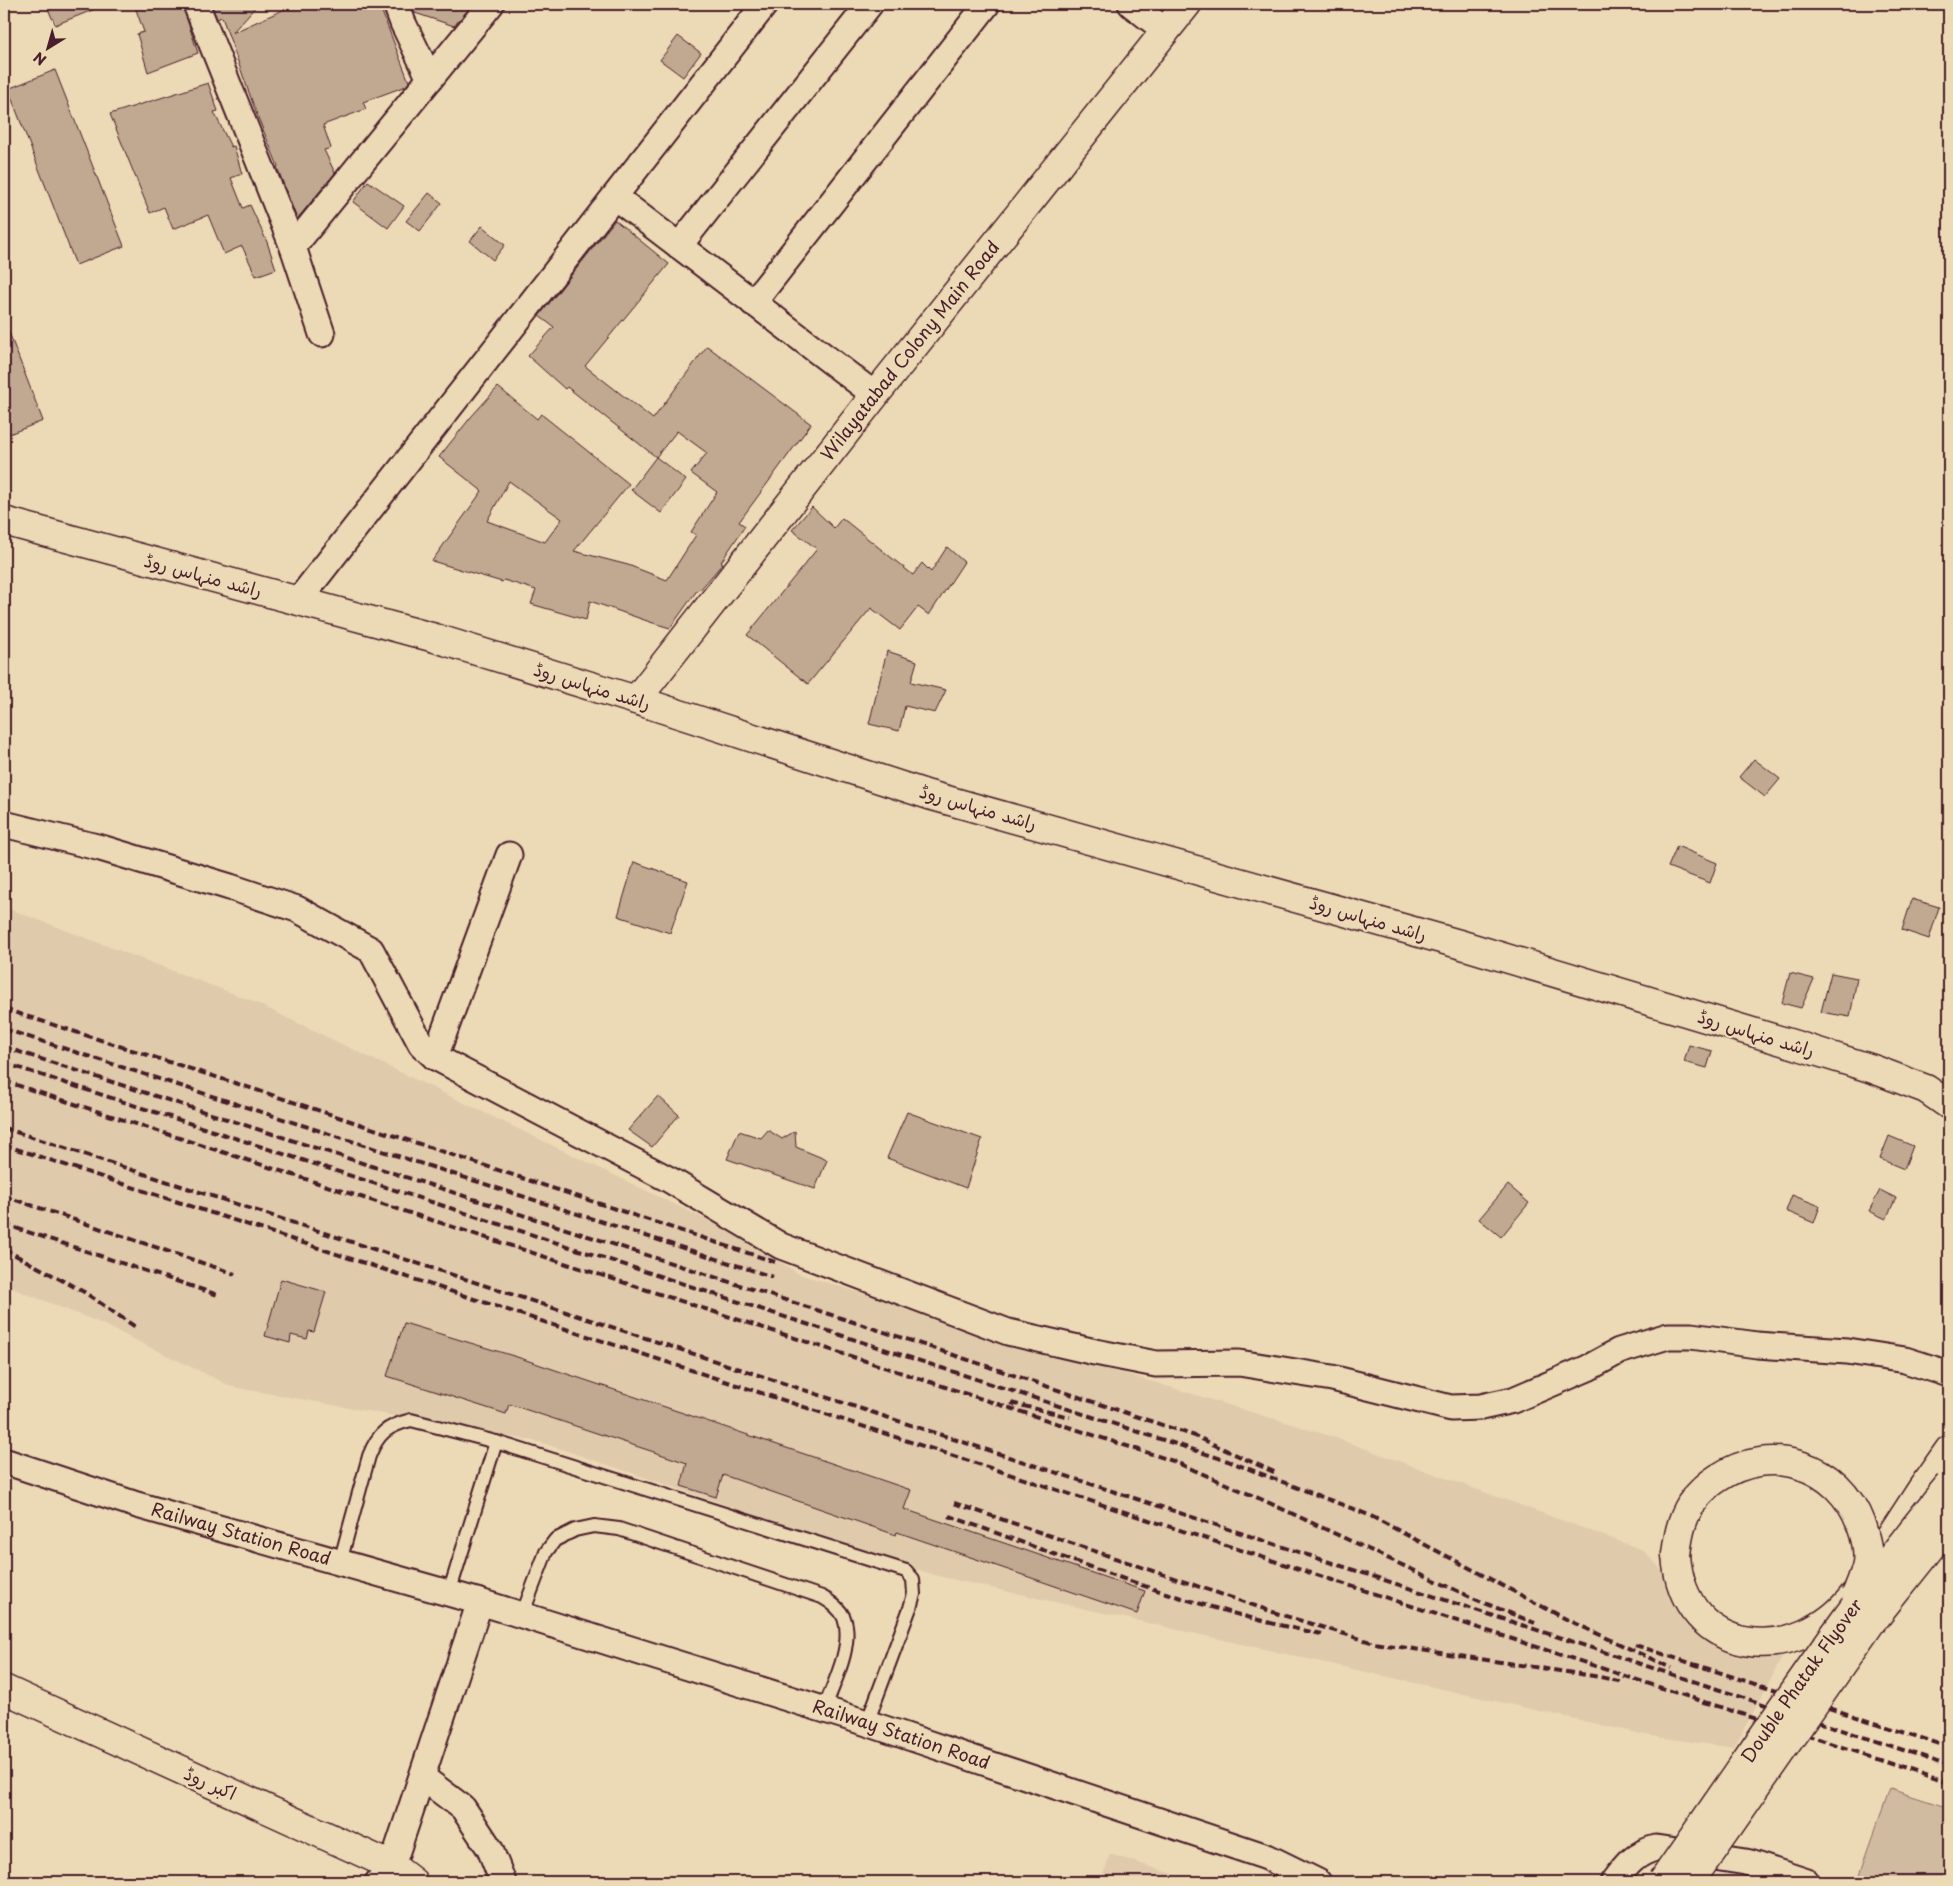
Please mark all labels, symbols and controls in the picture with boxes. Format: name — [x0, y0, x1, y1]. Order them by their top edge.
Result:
north arrow — [22, 22, 72, 72]
text: N — [29, 47, 51, 71]
street label: Wilayatabad Colony Main Road — [813, 234, 1005, 466]
street label: راشد منہاس روڈ — [142, 546, 265, 603]
street label: راشد منہاس روڈ — [531, 655, 654, 716]
street label: راشد منہاس روڈ — [917, 777, 1040, 836]
street label: راشد منہاس روڈ — [1307, 888, 1430, 947]
street label: راشد منہاس روڈ — [1695, 1002, 1818, 1063]
street label: Railway Station Road — [148, 1495, 334, 1571]
street label: Double Phatak Flyover — [1734, 1592, 1869, 1768]
street label: Railway Station Road — [809, 1692, 994, 1775]
street label: اکبر روڈ — [180, 1759, 241, 1806]

